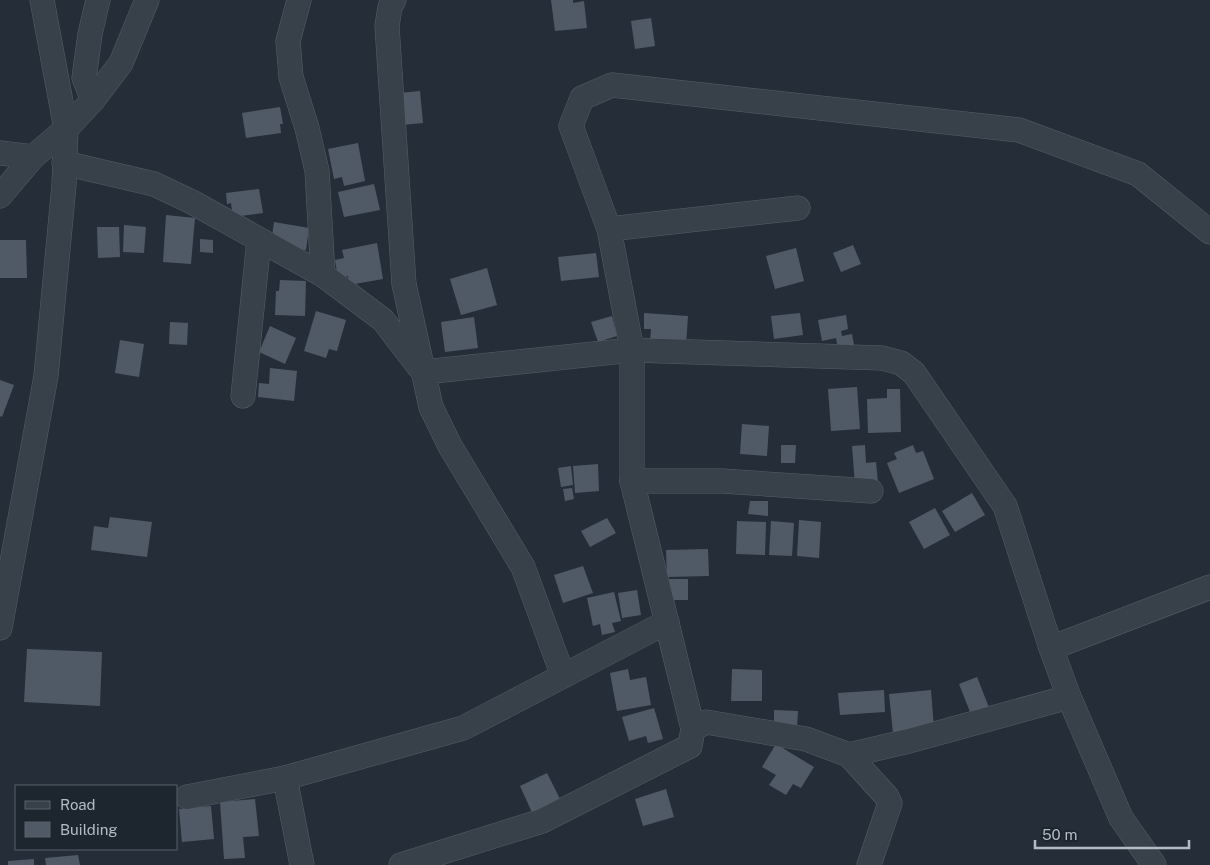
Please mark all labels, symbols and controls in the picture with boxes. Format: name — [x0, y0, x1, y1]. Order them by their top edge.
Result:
legend — [15, 785, 178, 850]
text: Road — [60, 796, 96, 813]
scale bar — [1035, 818, 1189, 850]
text: Building — [60, 821, 118, 838]
text: 50 m — [1042, 826, 1077, 843]

